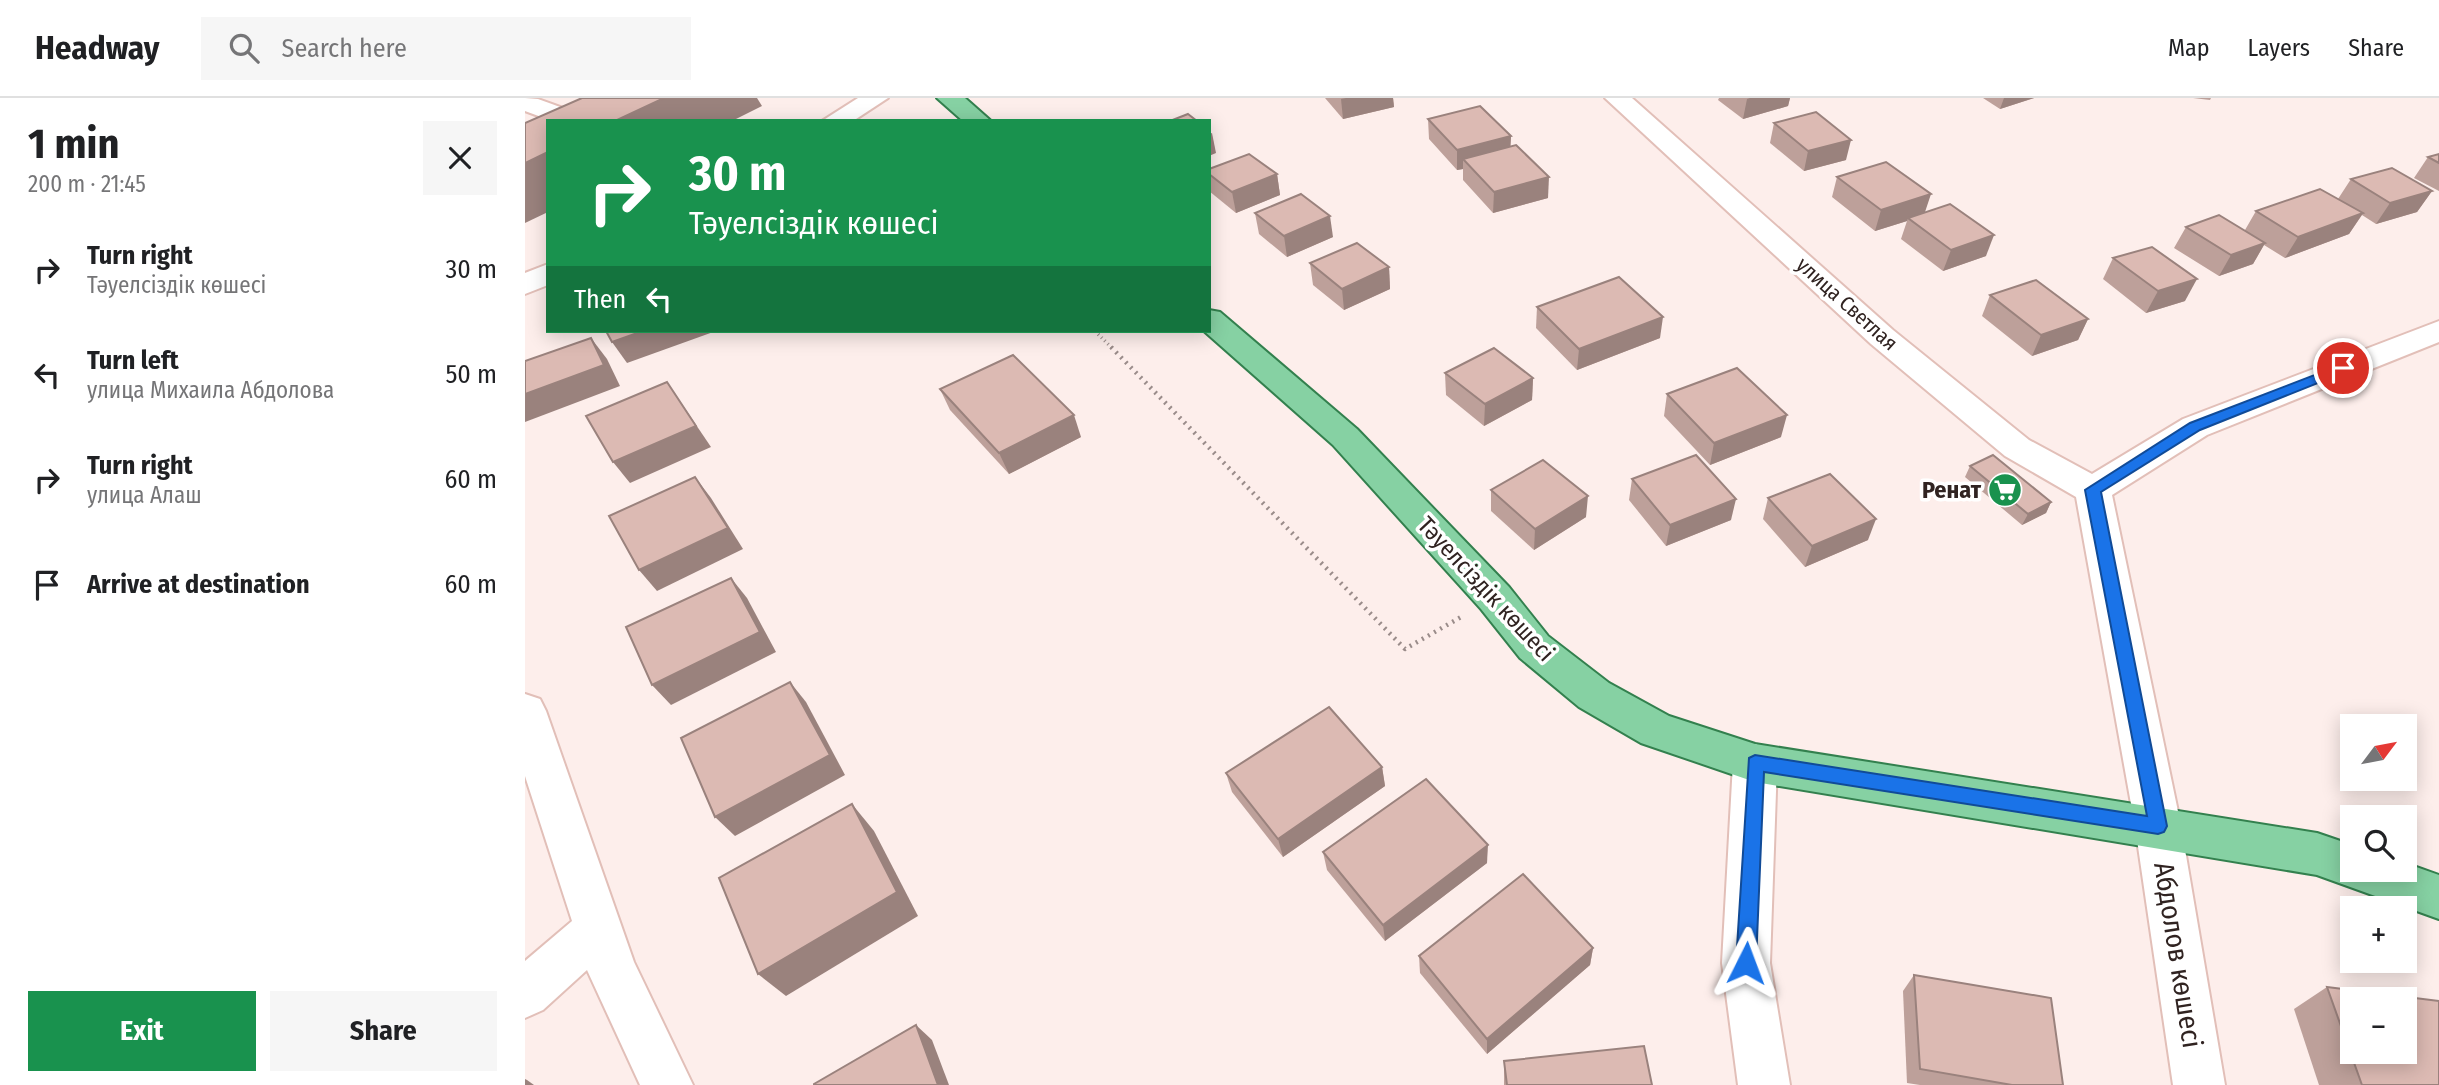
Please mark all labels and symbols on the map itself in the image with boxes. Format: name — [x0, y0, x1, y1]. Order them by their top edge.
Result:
street label: улица Светлая — [1791, 252, 1903, 356]
pin — [2313, 338, 2373, 398]
supermarket icon: Ренат — [1986, 471, 2024, 509]
place label: Ренат — [1922, 476, 1982, 504]
street label: Тәуелсіздік көшесі — [1412, 511, 1560, 667]
north arrow — [2340, 714, 2417, 791]
street label: Абдолов көшесі — [2147, 860, 2209, 1050]
position arrow — [1709, 926, 1783, 1000]

